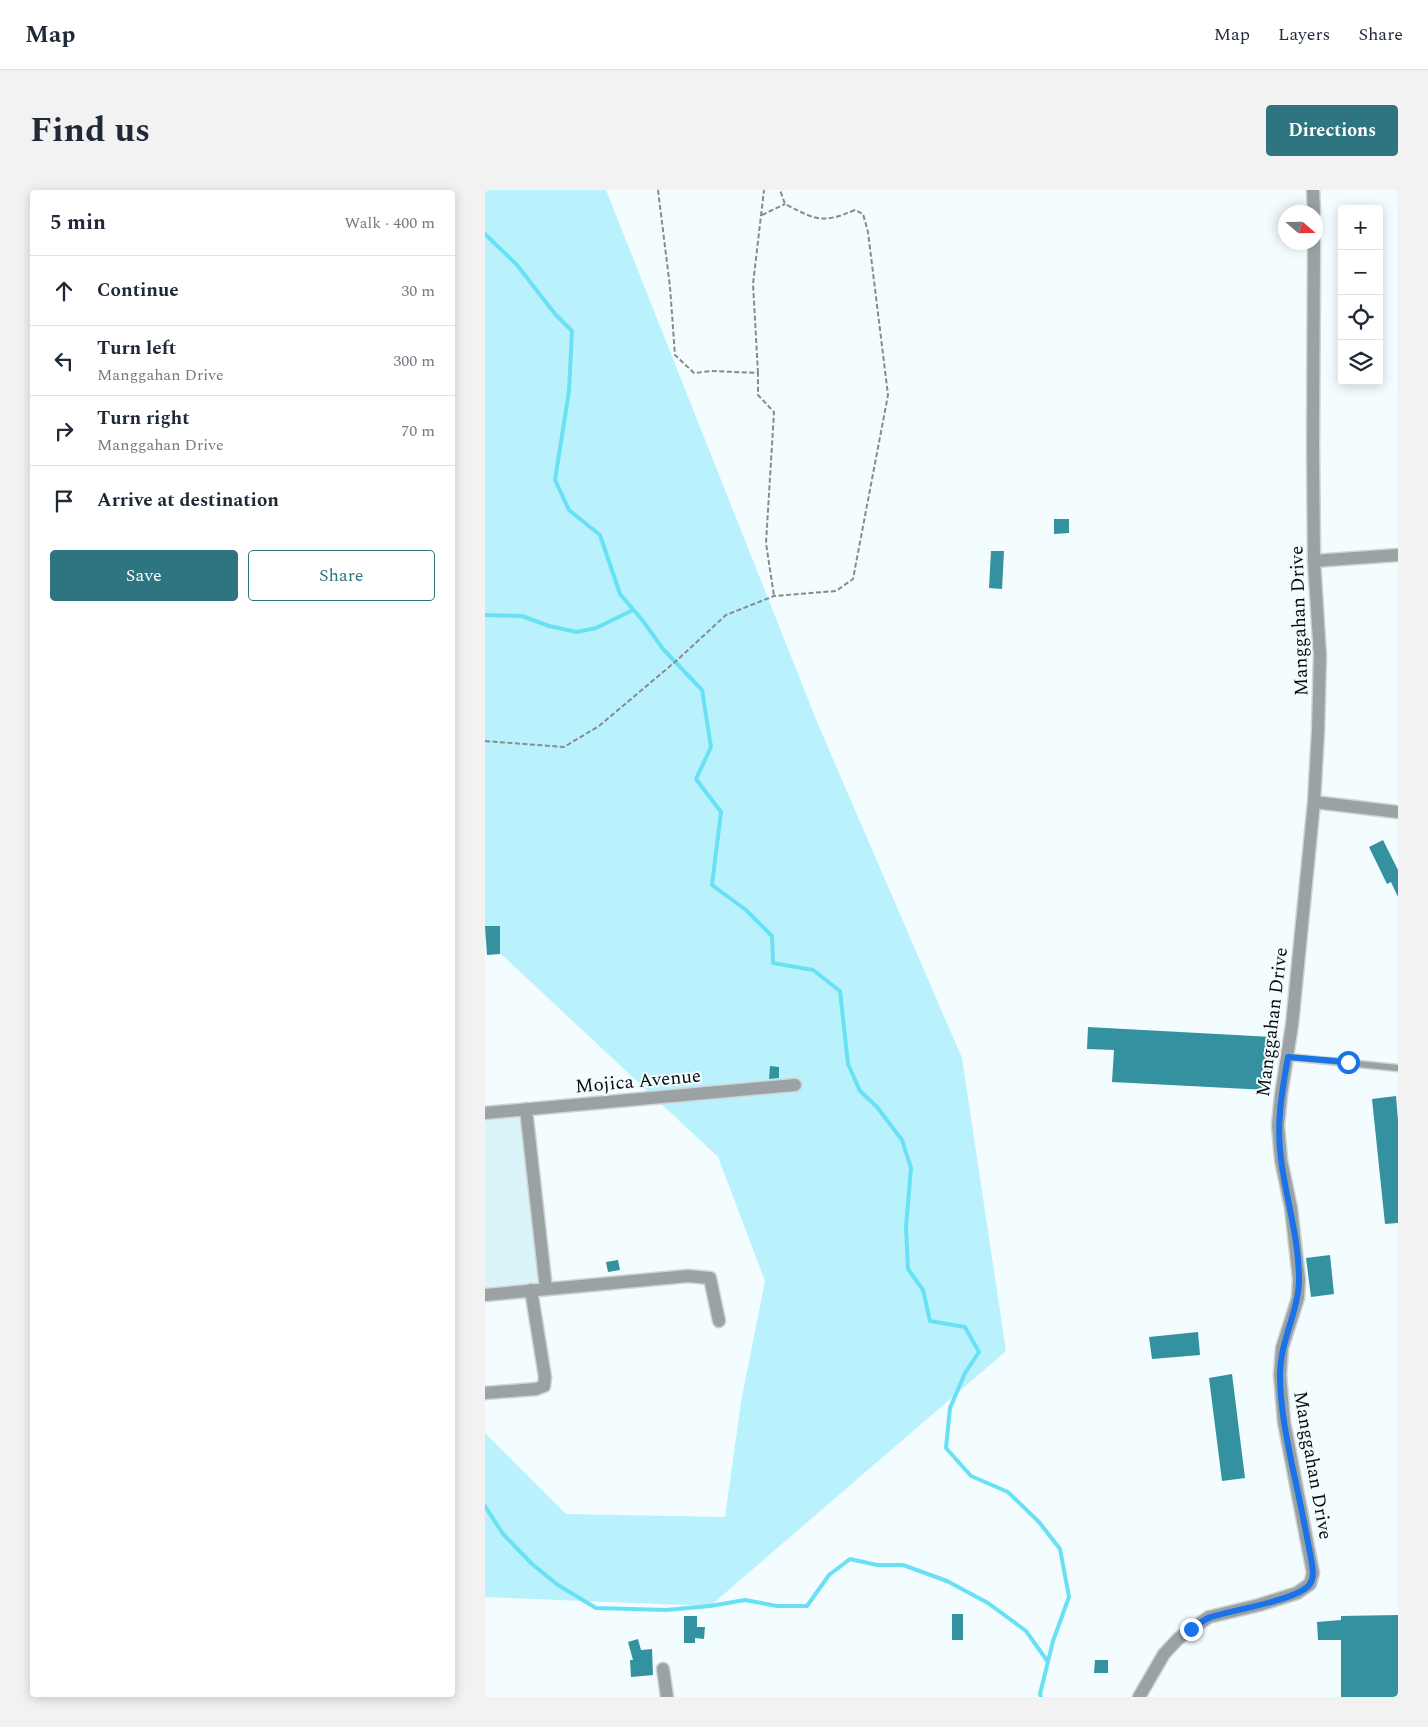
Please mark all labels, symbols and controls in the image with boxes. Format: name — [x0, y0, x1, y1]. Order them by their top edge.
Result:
text: Map — [25, 17, 75, 53]
text: Map — [1214, 21, 1250, 48]
text: Layers — [1278, 21, 1330, 48]
text: Share — [1358, 21, 1403, 48]
text: Find us — [30, 104, 150, 157]
button: Directions — [1266, 105, 1398, 156]
north arrow — [1278, 205, 1323, 250]
map controls — [1338, 205, 1383, 385]
button: + — [1338, 205, 1383, 250]
text: 5 min — [50, 207, 106, 239]
text: Walk · 400 m — [344, 211, 435, 235]
button: − — [1338, 250, 1383, 295]
text: Continue — [97, 276, 179, 305]
icon: ahead — [50, 277, 78, 305]
text: 30 m — [401, 279, 435, 303]
button: locate — [1338, 295, 1383, 340]
text: Turn left — [97, 334, 176, 363]
button: layers — [1338, 340, 1383, 385]
icon: left — [50, 347, 78, 375]
text: 300 m — [393, 349, 435, 373]
text: Manggahan Drive — [97, 363, 224, 387]
text: Turn right — [97, 404, 190, 433]
icon: right — [50, 417, 78, 445]
text: 70 m — [401, 419, 435, 443]
text: Manggahan Drive — [97, 433, 224, 457]
text: Arrive at destination — [97, 486, 279, 515]
icon: arrive — [50, 487, 78, 515]
street label: Manggahan Drive — [1282, 545, 1317, 697]
button: Save — [50, 550, 238, 601]
button: Share — [248, 550, 435, 601]
street label: Manggahan Drive — [1249, 946, 1296, 1099]
route start — [1337, 1051, 1360, 1074]
street label: Mojica Avenue — [574, 1062, 702, 1101]
street label: Manggahan Drive — [1285, 1389, 1340, 1542]
route end — [1180, 1618, 1203, 1641]

